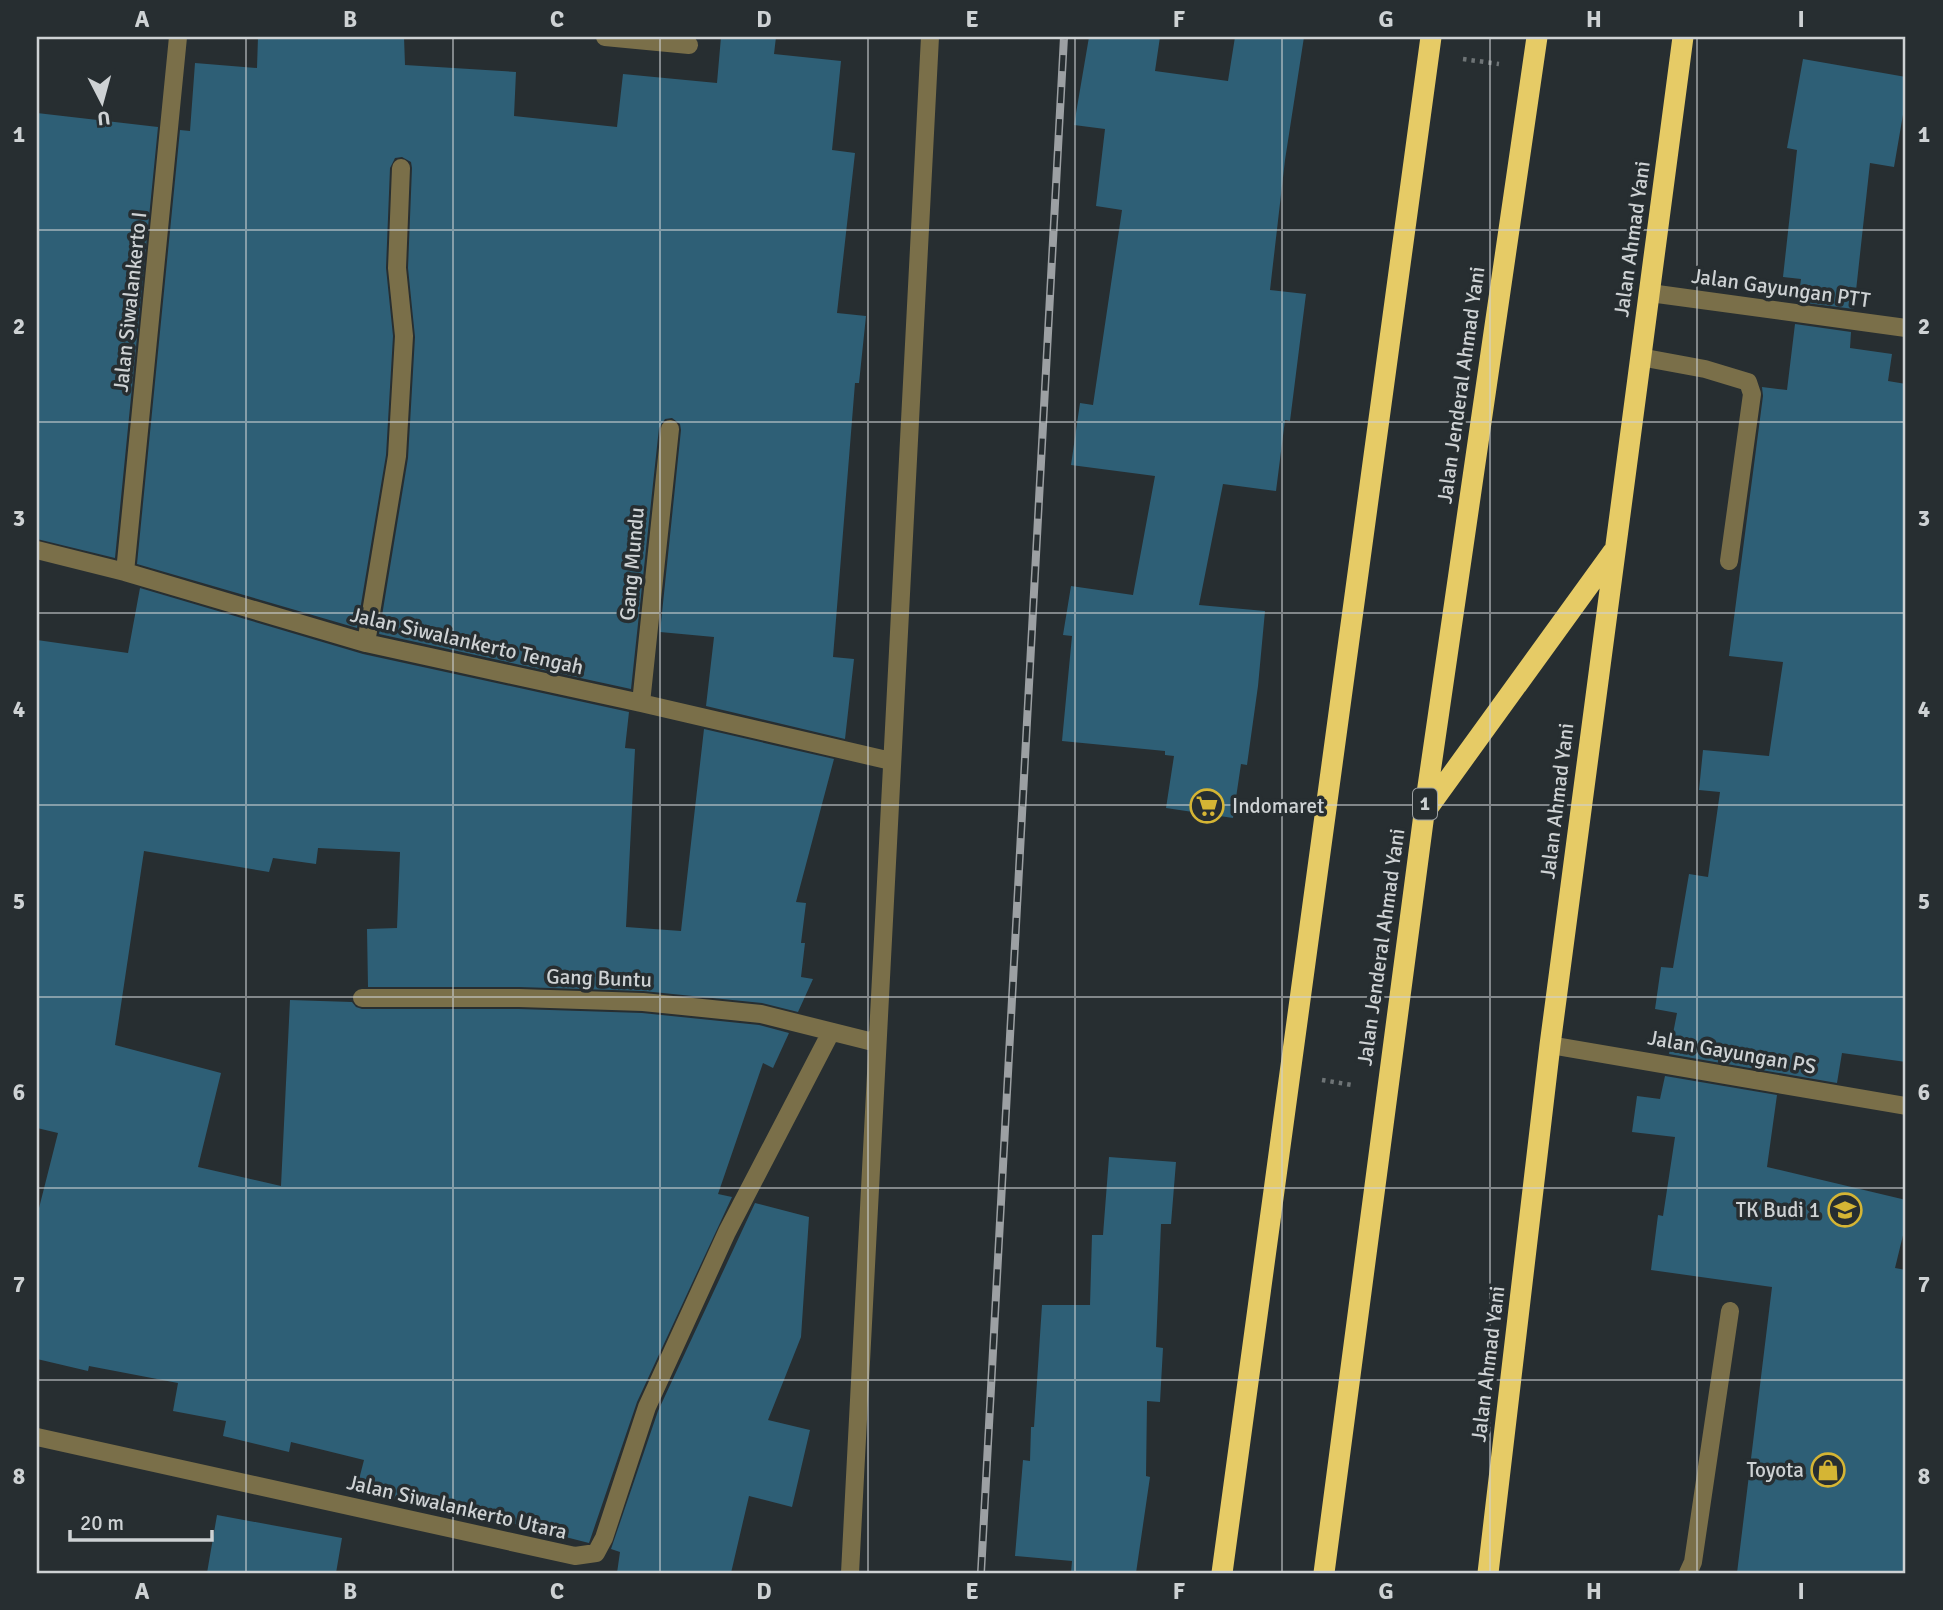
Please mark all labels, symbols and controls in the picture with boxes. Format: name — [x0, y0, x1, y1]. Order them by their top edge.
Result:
text: A — [135, 5, 150, 34]
text: B — [343, 5, 357, 34]
text: C — [550, 5, 564, 34]
text: D — [756, 5, 772, 34]
text: E — [965, 5, 979, 34]
text: F — [1173, 5, 1185, 34]
text: G — [1378, 5, 1394, 34]
text: H — [1586, 5, 1602, 34]
text: I — [1797, 5, 1805, 34]
north arrow — [66, 66, 136, 136]
text: U — [96, 105, 111, 131]
text: 1 — [13, 120, 25, 149]
text: 1 — [1918, 120, 1930, 149]
street label: Jalan Ahmad Yani — [1608, 159, 1656, 319]
street label: Jalan Siwalankerto I — [108, 211, 152, 393]
street label: Jalan Gayungan PTT — [1690, 263, 1873, 313]
street label: Jalan Jenderal Ahmad Yani — [1431, 265, 1491, 505]
text: 2 — [13, 312, 25, 341]
text: 2 — [1918, 312, 1930, 341]
text: 3 — [13, 504, 25, 533]
text: 3 — [1918, 504, 1930, 533]
street label: Gang Mundu — [614, 506, 650, 622]
street label: Jalan Siwalankerto Tengah — [348, 601, 586, 681]
text: 4 — [13, 695, 25, 724]
text: 4 — [1918, 695, 1930, 724]
street label: Jalan Ahmad Yani — [1535, 721, 1579, 881]
supermarket icon: Indomaret — [1188, 787, 1226, 825]
road number: 1 — [1413, 789, 1437, 820]
place label: Indomaret — [1232, 793, 1324, 819]
street label: Jalan Jenderal Ahmad Yani — [1351, 827, 1411, 1067]
text: 5 — [13, 887, 25, 916]
text: 5 — [1918, 887, 1930, 916]
street label: Gang Buntu — [546, 963, 652, 993]
street label: Jalan Gayungan PS — [1646, 1024, 1818, 1080]
text: 6 — [13, 1078, 25, 1107]
text: 6 — [1918, 1078, 1930, 1107]
school or university icon: TK Budi 1 — [1826, 1191, 1864, 1229]
place label: TK Budi 1 — [1736, 1197, 1820, 1223]
text: 7 — [13, 1270, 25, 1299]
text: 7 — [1918, 1270, 1930, 1299]
street label: Jalan Ahmad Yani — [1466, 1284, 1510, 1444]
shop icon: Toyota — [1809, 1451, 1847, 1489]
place label: Toyota — [1747, 1457, 1804, 1483]
text: 8 — [13, 1462, 25, 1491]
text: 8 — [1918, 1462, 1930, 1491]
street label: Jalan Siwalankerto Utara — [344, 1469, 570, 1545]
scale bar — [70, 1498, 212, 1542]
text: 20 m — [80, 1510, 124, 1536]
text: A — [135, 1577, 150, 1606]
text: B — [343, 1577, 357, 1606]
text: C — [550, 1577, 564, 1606]
text: D — [756, 1577, 772, 1606]
text: E — [965, 1577, 979, 1606]
text: F — [1173, 1577, 1185, 1606]
text: G — [1378, 1577, 1394, 1606]
text: H — [1586, 1577, 1602, 1606]
text: I — [1797, 1577, 1805, 1606]

